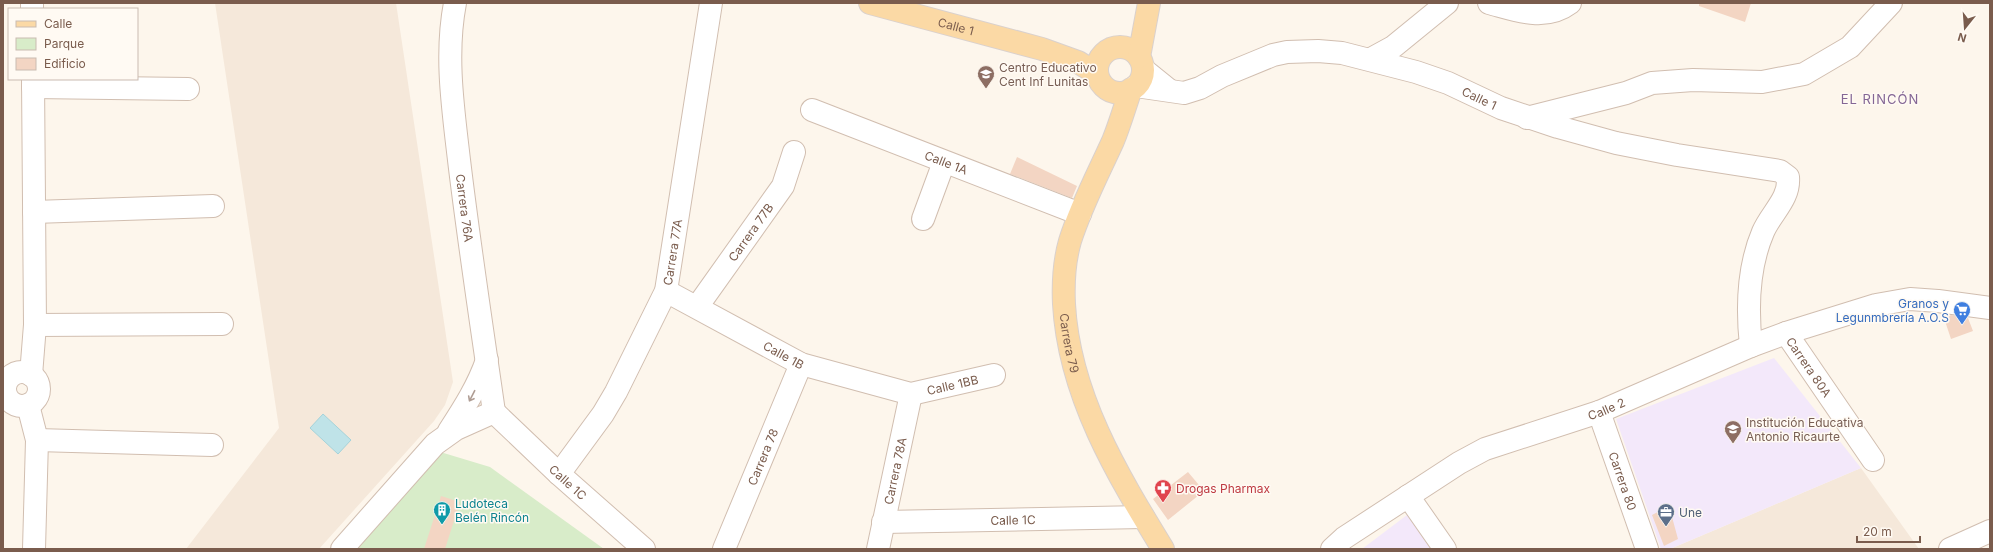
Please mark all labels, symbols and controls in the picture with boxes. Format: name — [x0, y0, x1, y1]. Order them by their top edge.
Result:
legend — [8, 8, 138, 80]
north arrow — [1945, 8, 1985, 48]
street label: Calle 1 — [936, 14, 976, 38]
text: Calle — [44, 16, 72, 31]
text: N — [1956, 30, 1968, 45]
text: Parque — [44, 36, 84, 51]
text: Edificio — [44, 56, 86, 71]
place label: Centro Educativo Cent Inf Lunitas — [999, 60, 1097, 89]
school or university icon: Centro Educativo Cent Inf Lunitas — [976, 64, 996, 89]
street label: Calle 1 — [1460, 83, 1499, 112]
district label: EL RINCÓN — [1841, 91, 1919, 107]
street label: Calle 1A — [923, 147, 970, 177]
street label: Carrera 76A — [453, 173, 477, 243]
street label: Carrera 77B — [725, 200, 776, 264]
street label: Carrera 77A — [659, 218, 685, 286]
place label: Granos y Legunmbrería A.O.S — [1836, 296, 1949, 325]
supermarket icon: Granos y Legunmbrería A.O.S — [1952, 300, 1972, 325]
street label: Carrera 79 — [1057, 313, 1083, 375]
street label: Carrera 80A — [1783, 334, 1835, 400]
street label: Calle 1B — [761, 338, 807, 372]
street label: Calle 1BB — [925, 371, 980, 398]
one-way arrow — [467, 389, 475, 401]
street label: Calle 2 — [1586, 394, 1627, 423]
place label: Institución Educativa Antonio Ricaurte — [1746, 415, 1864, 444]
school or university icon: Institución Educativa Antonio Ricaurte — [1723, 419, 1743, 444]
street label: Carrera 78 — [744, 426, 781, 487]
street label: Carrera 78A — [880, 436, 909, 506]
street label: Carrera 80 — [1606, 450, 1640, 512]
street label: Calle 1C — [546, 461, 590, 503]
pharmacy icon: Drogas Pharmax — [1153, 478, 1173, 503]
place label: Drogas Pharmax — [1176, 481, 1270, 496]
place label: Ludoteca Belén Rincón — [455, 496, 529, 525]
building icon: Ludoteca Belén Rincón — [432, 500, 452, 525]
office icon: Une — [1656, 502, 1676, 527]
place label: Une — [1679, 505, 1702, 520]
street label: Calle 1C — [990, 512, 1036, 527]
scale bar — [1857, 518, 1920, 544]
text: 20 m — [1863, 524, 1892, 539]

